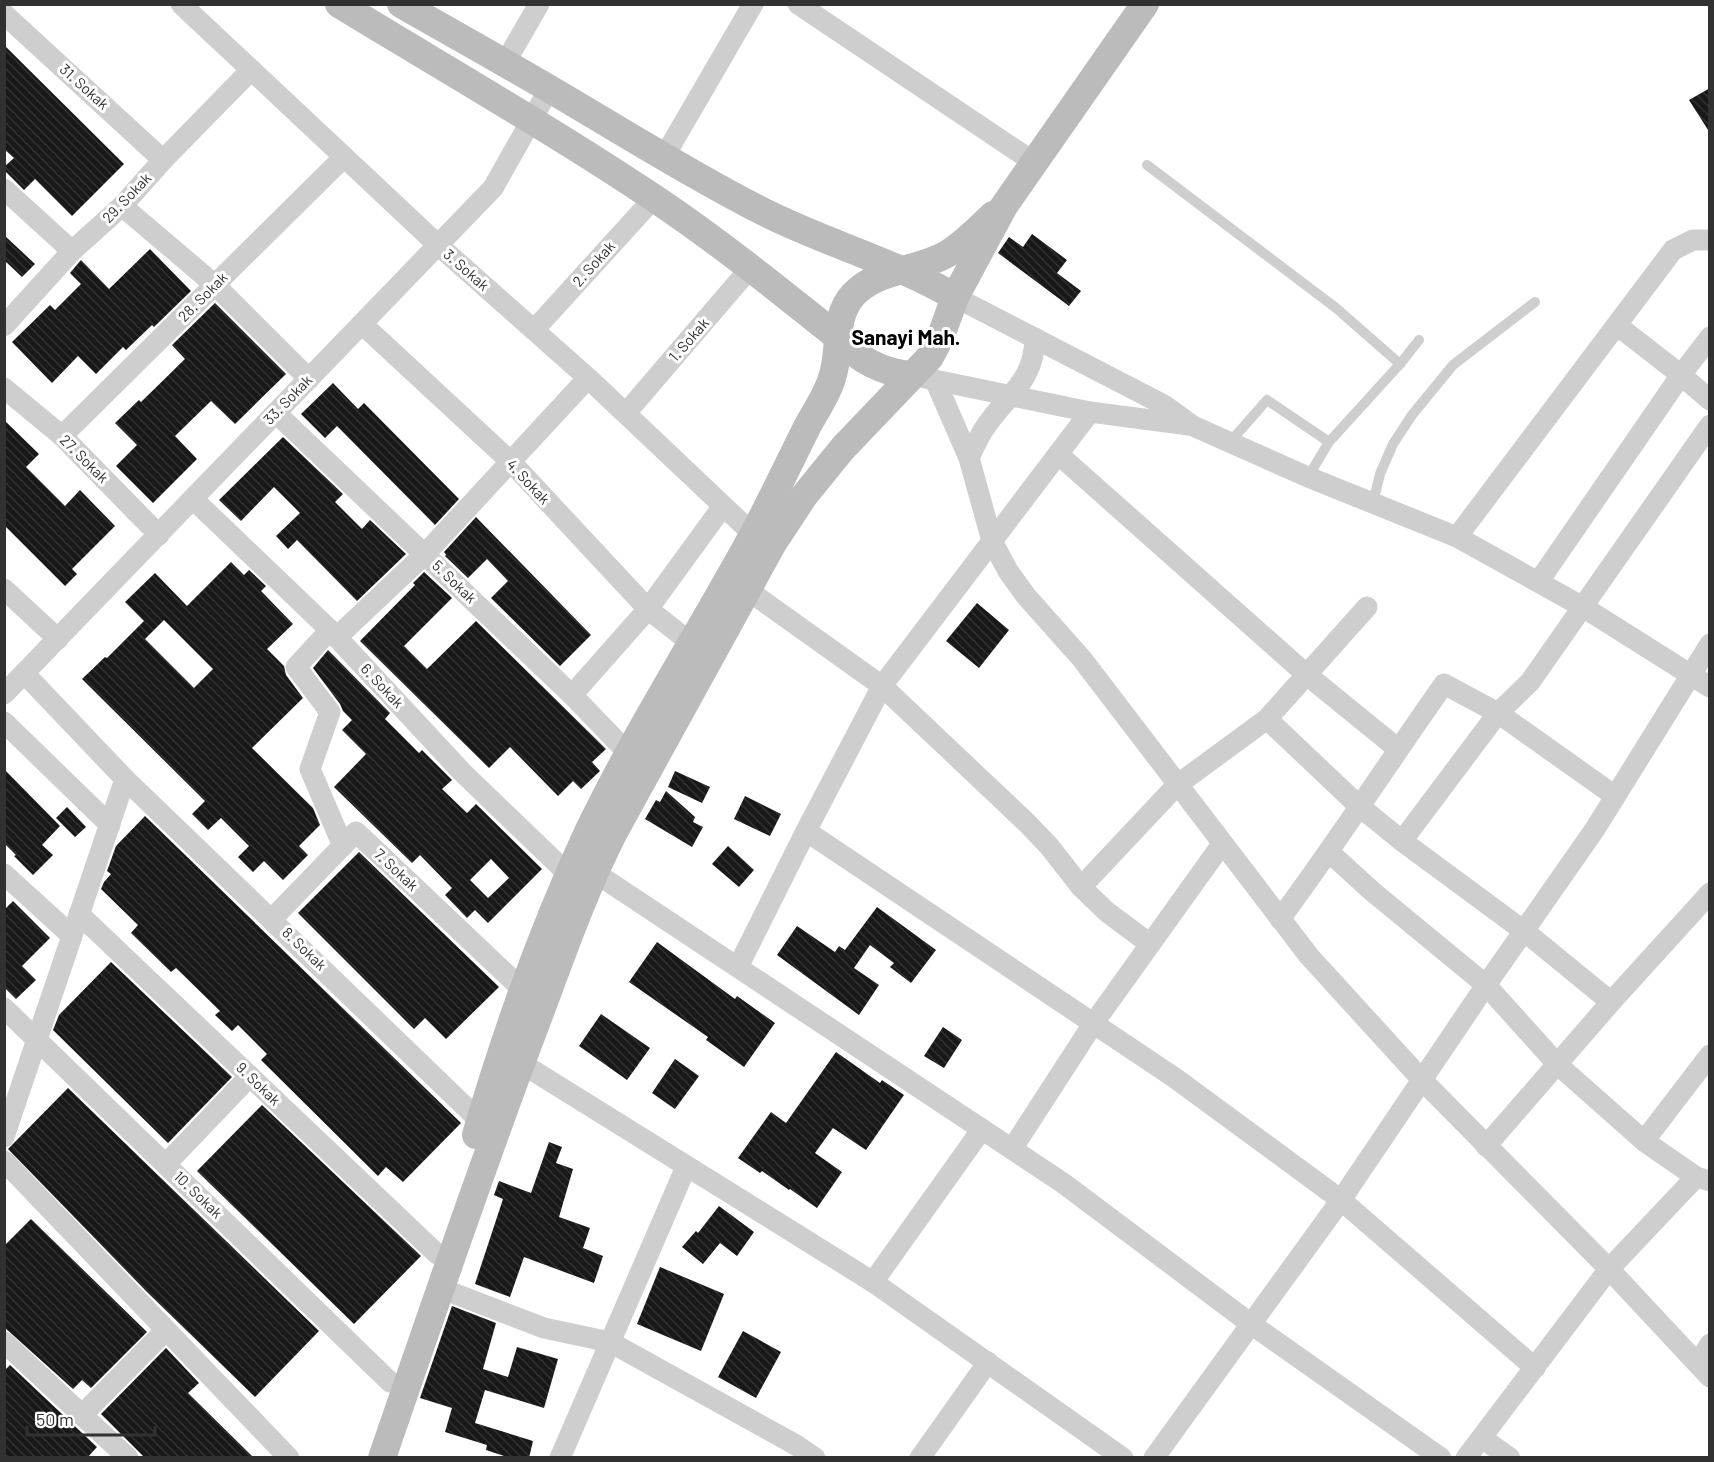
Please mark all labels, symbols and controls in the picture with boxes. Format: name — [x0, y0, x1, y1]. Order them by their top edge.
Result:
street label: 31. Sokak — [57, 60, 113, 113]
street label: 29. Sokak — [98, 168, 155, 226]
street label: 2. Sokak — [568, 237, 619, 290]
street label: 3. Sokak — [440, 245, 493, 294]
street label: 28. Sokak — [174, 267, 231, 325]
street label: 1. Sokak — [664, 313, 712, 365]
district label: Sanayi Mah. — [852, 324, 960, 349]
street label: 33. Sokak — [259, 370, 316, 428]
street label: 27. Sokak — [57, 430, 113, 487]
street label: 4. Sokak — [503, 455, 554, 508]
street label: 5. Sokak — [429, 556, 481, 607]
street label: 6. Sokak — [358, 659, 408, 712]
street label: 7. Sokak — [371, 845, 423, 894]
street label: 8. Sokak — [279, 923, 331, 974]
street label: 9. Sokak — [233, 1058, 285, 1109]
street label: 10. Sokak — [171, 1167, 227, 1222]
scale bar — [27, 1399, 154, 1437]
text: 50 m — [36, 1408, 74, 1430]

